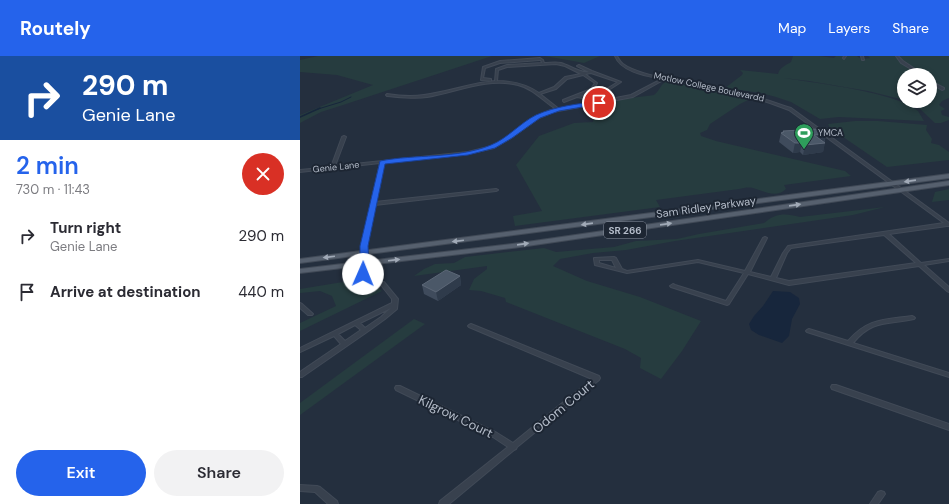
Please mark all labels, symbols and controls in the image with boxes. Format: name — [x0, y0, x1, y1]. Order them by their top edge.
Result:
text: Routely — [20, 16, 91, 41]
text: Map — [778, 19, 806, 37]
text: Layers — [828, 19, 870, 37]
text: Share — [892, 19, 929, 37]
text: 290 m — [82, 67, 168, 104]
map controls — [897, 68, 937, 108]
button: layers — [897, 68, 937, 108]
street label: Motlow College Boulevardd — [653, 69, 766, 105]
icon: right — [16, 72, 68, 124]
pin — [582, 86, 616, 120]
icon: arrive — [588, 92, 610, 114]
text: Genie Lane — [82, 103, 175, 127]
sports icon: YMCA — [793, 122, 815, 150]
place label: YMCA — [818, 127, 843, 139]
text: 2 min — [16, 150, 79, 181]
button: close — [242, 153, 284, 195]
street label: Genie Lane — [312, 159, 360, 175]
one-way arrow — [904, 178, 916, 184]
text: 730 m · 11:43 — [16, 181, 90, 198]
street label: Sam Ridley Parkway — [655, 193, 757, 221]
one-way arrow — [789, 202, 801, 208]
text: Turn right — [50, 218, 121, 238]
one-way arrow — [581, 221, 593, 227]
one-way arrow — [660, 221, 672, 227]
road number: SR 266 — [604, 222, 646, 238]
icon: right — [16, 225, 38, 247]
text: 290 m — [238, 226, 284, 246]
text: Genie Lane — [50, 238, 117, 255]
one-way arrow — [452, 238, 464, 244]
one-way arrow — [517, 241, 529, 247]
position arrow — [342, 253, 384, 295]
one-way arrow — [323, 254, 335, 260]
one-way arrow — [388, 257, 400, 263]
icon: arrive — [16, 281, 38, 303]
text: Arrive at destination — [50, 282, 201, 302]
text: 440 m — [238, 282, 284, 302]
street label: Odom Court — [529, 376, 598, 437]
street label: Kilgrow Court — [416, 391, 496, 442]
button: Exit — [16, 450, 146, 496]
button: Share — [154, 450, 284, 496]

